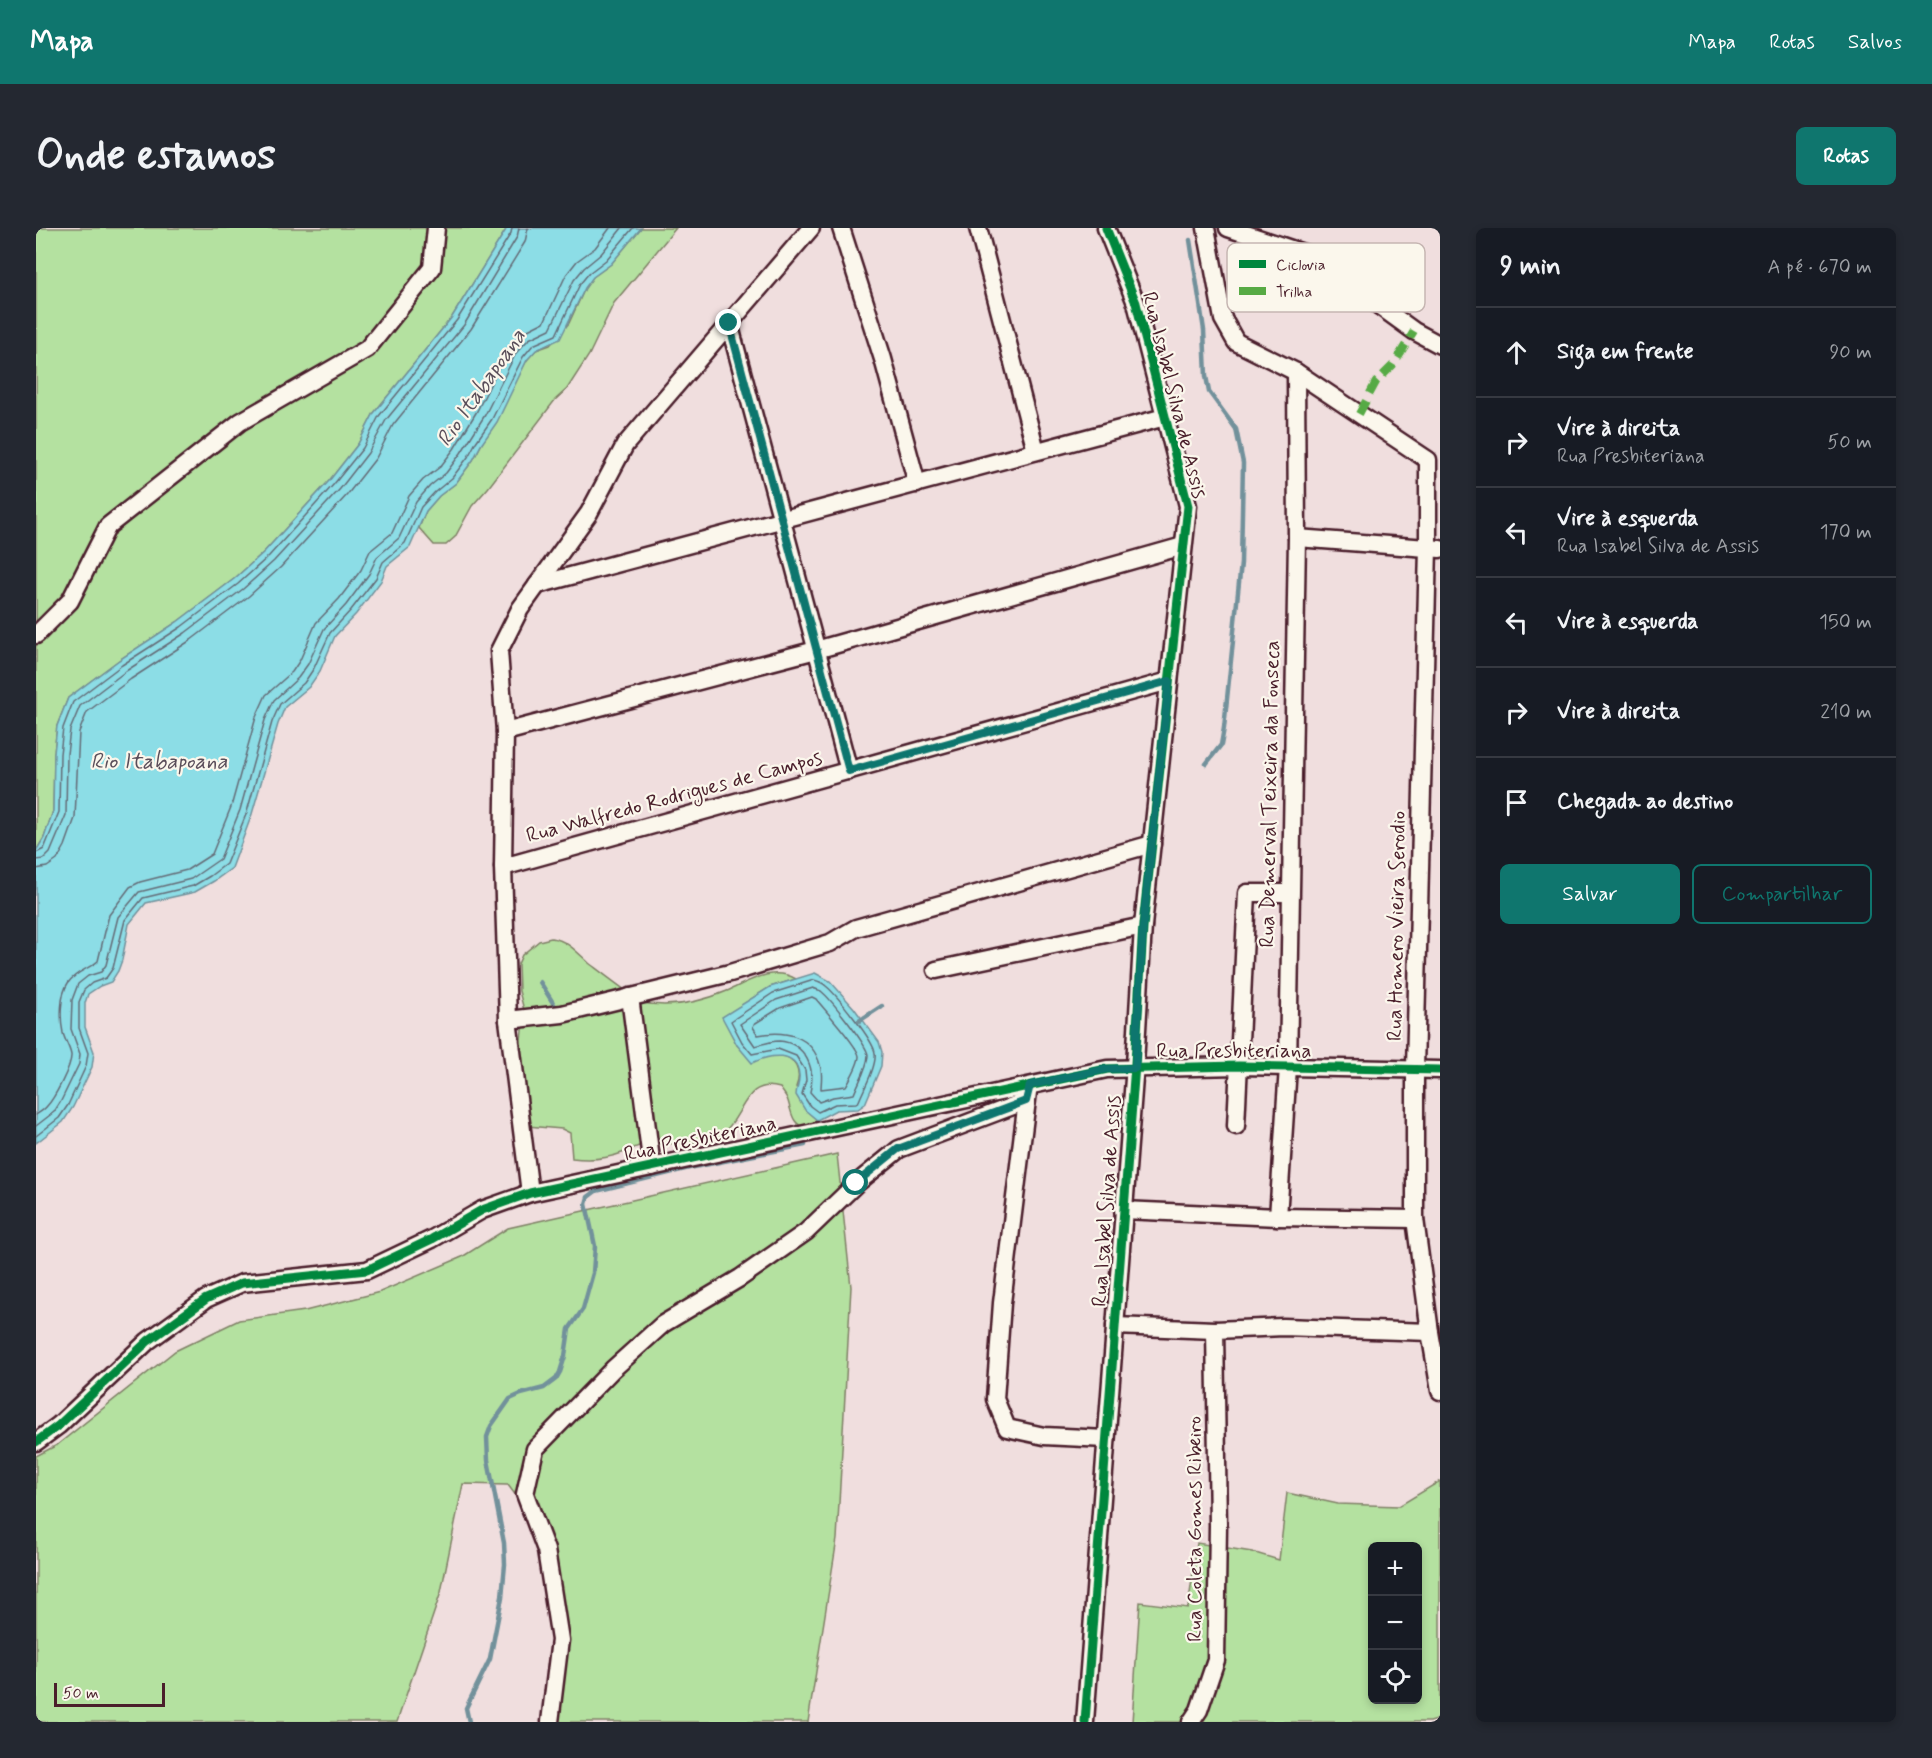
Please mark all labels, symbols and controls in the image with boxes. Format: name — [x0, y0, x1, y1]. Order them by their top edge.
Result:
text: Mapa — [30, 24, 94, 61]
text: Mapa — [1688, 28, 1736, 56]
text: Rotas — [1769, 28, 1815, 56]
text: Salvos — [1848, 28, 1902, 56]
button: Rotas — [1796, 127, 1896, 185]
text: Onde estamos — [36, 129, 276, 184]
legend — [1227, 243, 1425, 312]
text: 9 min — [1500, 250, 1561, 284]
text: A pé · 670 m — [1768, 254, 1872, 281]
text: Ciclovia — [1276, 255, 1326, 276]
text: Trilha — [1276, 282, 1313, 303]
street label: Rua Isabel Silva de Assis — [1135, 289, 1213, 502]
route end — [715, 309, 741, 335]
water label: Rio Itabapoana — [431, 324, 533, 452]
icon: ahead — [1500, 336, 1533, 369]
text: Siga em frente — [1557, 338, 1694, 366]
text: 90 m — [1829, 339, 1872, 366]
text: Vire à direita — [1557, 415, 1680, 443]
icon: right — [1500, 426, 1533, 459]
text: 50 m — [1827, 429, 1872, 456]
text: Rua Presbiteriana — [1557, 443, 1705, 470]
text: Vire à esquerda — [1557, 505, 1698, 533]
icon: left — [1500, 516, 1533, 549]
text: 170 m — [1820, 519, 1872, 546]
text: Rua Isabel Silva de Assis — [1557, 533, 1759, 560]
icon: left — [1500, 606, 1533, 639]
text: Vire à esquerda — [1557, 608, 1698, 636]
text: 150 m — [1819, 609, 1872, 636]
street label: Rua Demerval Teixeira da Fonseca — [1253, 640, 1287, 948]
icon: right — [1500, 696, 1533, 729]
text: Vire à direita — [1557, 698, 1680, 726]
text: 210 m — [1820, 699, 1872, 726]
street label: Rua Walfredo Rodrigues de Campos — [523, 744, 826, 851]
water label: Rio Itabapoana — [90, 748, 228, 776]
icon: arrive — [1500, 786, 1533, 819]
text: Chegada ao destino — [1557, 788, 1733, 816]
street label: Rua Homero Vieira Serodio — [1381, 811, 1413, 1041]
button: Salvar — [1500, 864, 1680, 924]
button: Compartilhar — [1692, 864, 1872, 924]
street label: Rua Presbiteriana — [1156, 1037, 1312, 1065]
street label: Rua Isabel Silva de Assis — [1086, 1094, 1128, 1308]
street label: Rua Presbiteriana — [621, 1109, 779, 1169]
route start — [842, 1169, 868, 1195]
street label: Rua Coleta Gomes Ribeiro — [1181, 1416, 1209, 1642]
map controls — [1368, 1542, 1422, 1704]
button: + — [1368, 1542, 1422, 1596]
button: − — [1368, 1596, 1422, 1650]
button: locate — [1368, 1650, 1422, 1704]
scale bar — [54, 1680, 165, 1708]
text: 50 m — [63, 1683, 99, 1704]

